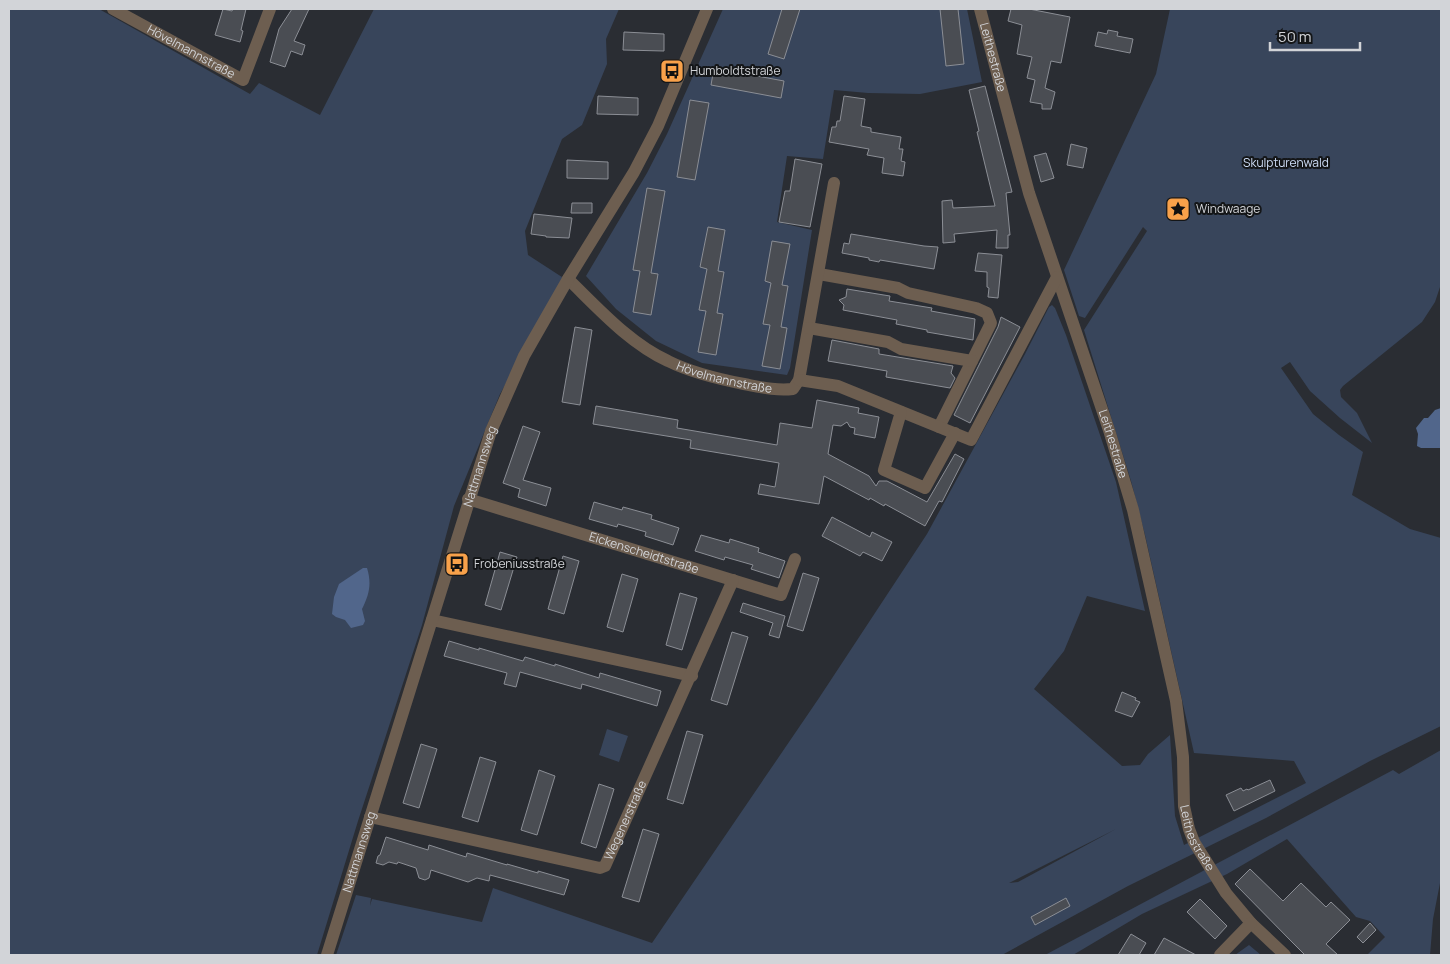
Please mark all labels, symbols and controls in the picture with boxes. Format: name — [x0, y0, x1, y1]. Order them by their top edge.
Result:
street label: Hövelmannstraße — [144, 20, 238, 82]
scale bar — [1270, 20, 1360, 52]
street label: Leithestraße — [976, 21, 1011, 94]
text: 50 m — [1278, 26, 1312, 47]
bus stop icon: Humboldtstraße — [659, 58, 685, 84]
place label: Humboldtstraße — [690, 62, 781, 79]
park label: Skulpturenwald — [1243, 154, 1329, 171]
place icon: Windwaage — [1165, 196, 1191, 222]
place label: Windwaage — [1196, 200, 1260, 217]
street label: Hövelmannstraße — [674, 357, 773, 397]
street label: Leithestraße — [1095, 407, 1132, 480]
street label: Nattmannsweg — [459, 423, 500, 509]
street label: Eickenscheidtstraße — [587, 528, 701, 577]
bus stop icon: Frobeniusstraße — [444, 551, 470, 577]
place label: Frobeniusstraße — [474, 555, 565, 572]
street label: Wegenerstraße — [600, 778, 650, 863]
street label: Leithestraße — [1176, 803, 1219, 874]
street label: Nattmannsweg — [338, 809, 379, 894]

